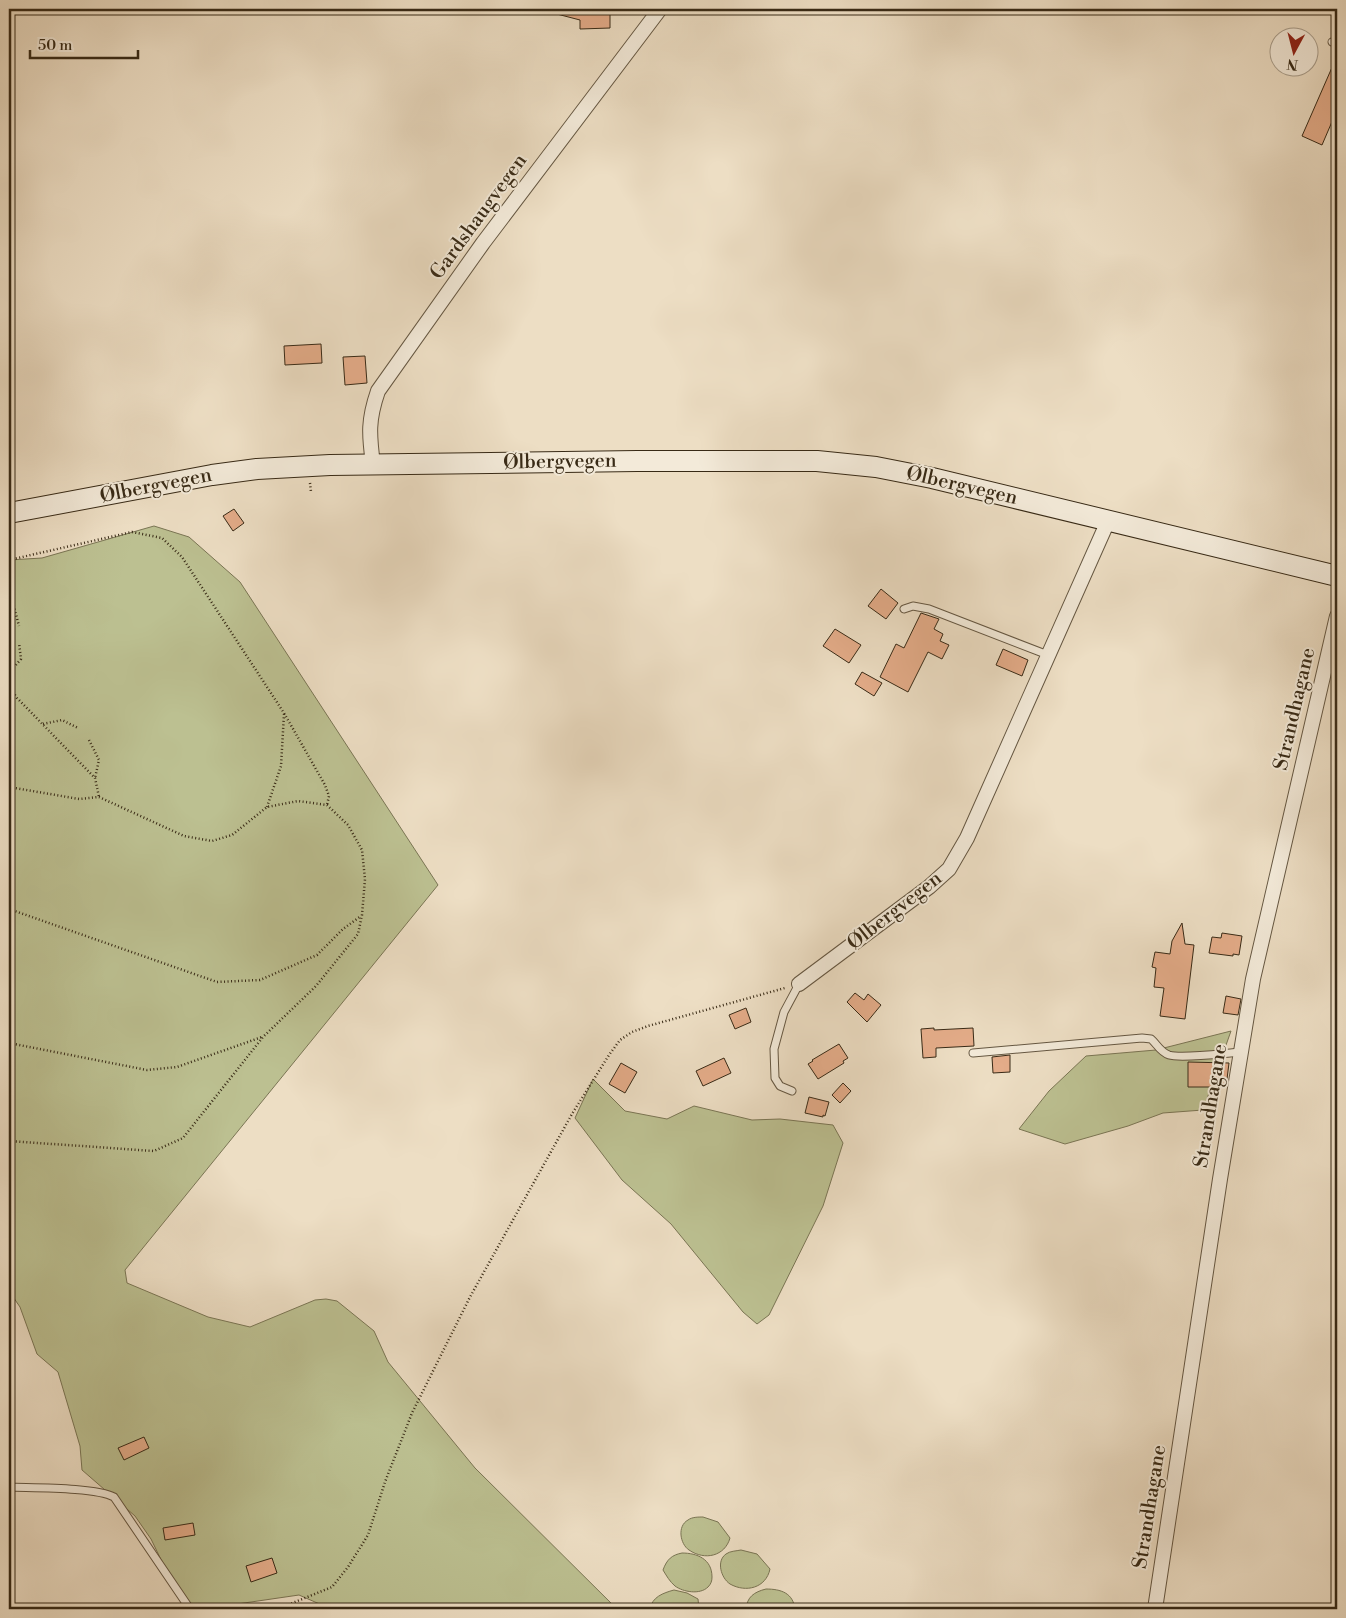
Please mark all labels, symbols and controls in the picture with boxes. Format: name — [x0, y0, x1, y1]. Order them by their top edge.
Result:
scale bar — [30, 28, 138, 60]
north arrow — [1268, 28, 1318, 78]
text: 50 m — [38, 36, 72, 55]
text: N — [1286, 54, 1299, 74]
street label: Gardshaugvegen — [425, 149, 533, 285]
street label: Ølbergvegen — [503, 449, 617, 475]
street label: Ølbergvegen — [904, 461, 1020, 511]
street label: Ølbergvegen — [98, 463, 214, 509]
street label: Strandhagane — [1269, 645, 1321, 773]
street label: Ølbergvegen — [843, 866, 947, 956]
street label: Strandhagane — [1189, 1042, 1233, 1170]
street label: Strandhagane — [1128, 1443, 1172, 1571]

